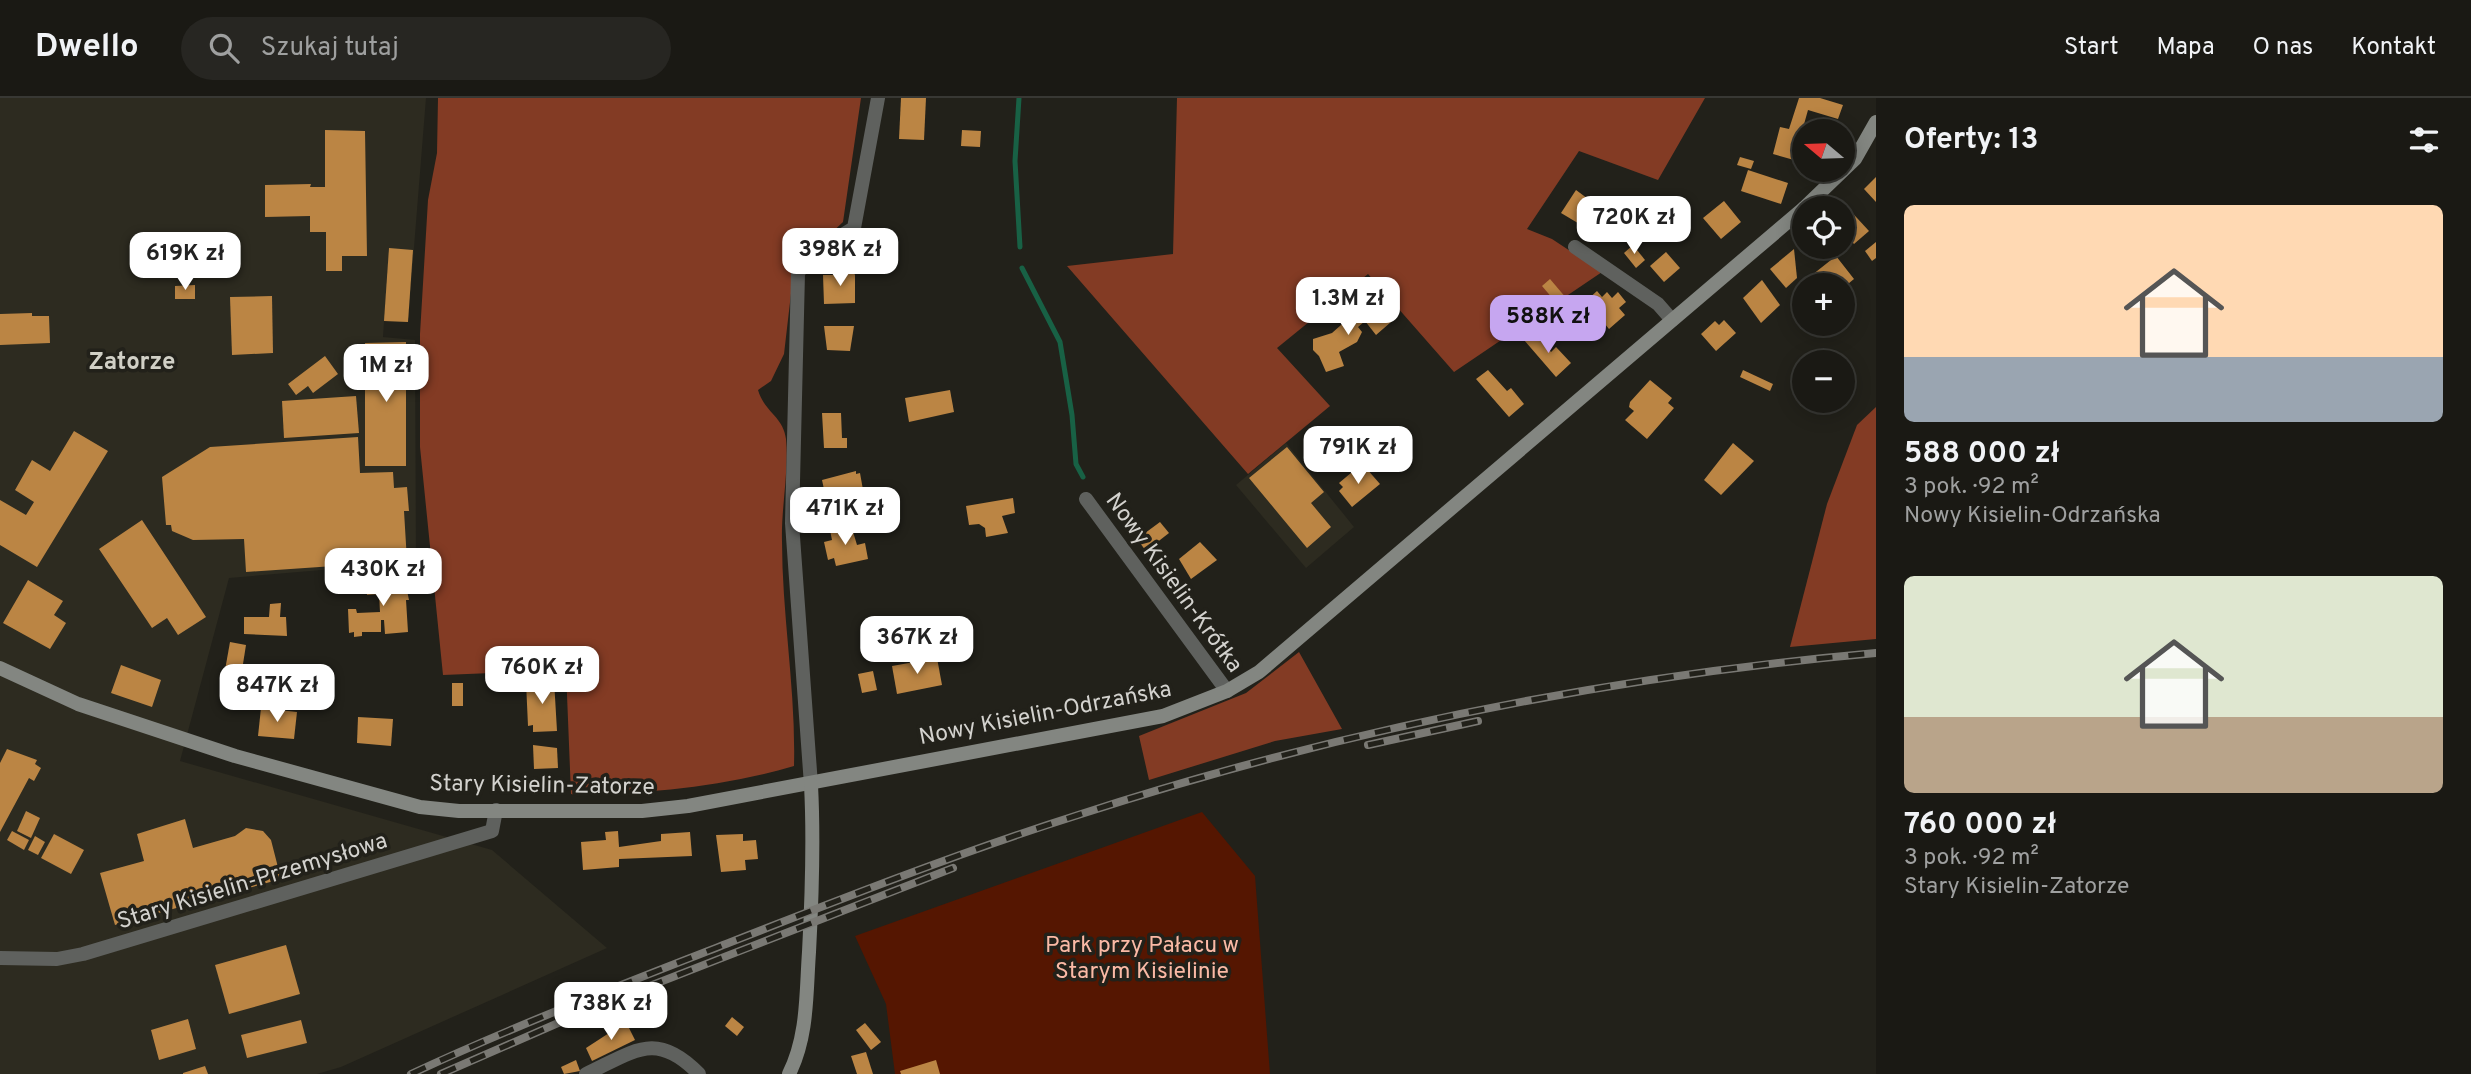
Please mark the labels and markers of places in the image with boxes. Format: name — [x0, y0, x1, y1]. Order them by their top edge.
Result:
pin: 720K zł — [1569, 197, 1699, 256]
pin: 398K zł — [775, 228, 905, 288]
pin: 619K zł — [120, 232, 250, 292]
pin: 1.3M zł — [1283, 278, 1413, 337]
pin: 588K zł — [1483, 296, 1613, 355]
pin: 1M zł — [337, 344, 435, 404]
pin: 791K zł — [1293, 426, 1423, 486]
pin: 471K zł — [780, 488, 910, 547]
pin: 430K zł — [318, 548, 448, 608]
pin: 367K zł — [852, 616, 982, 676]
pin: 760K zł — [477, 646, 607, 706]
pin: 847K zł — [212, 664, 342, 724]
pin: 738K zł — [546, 982, 676, 1042]

